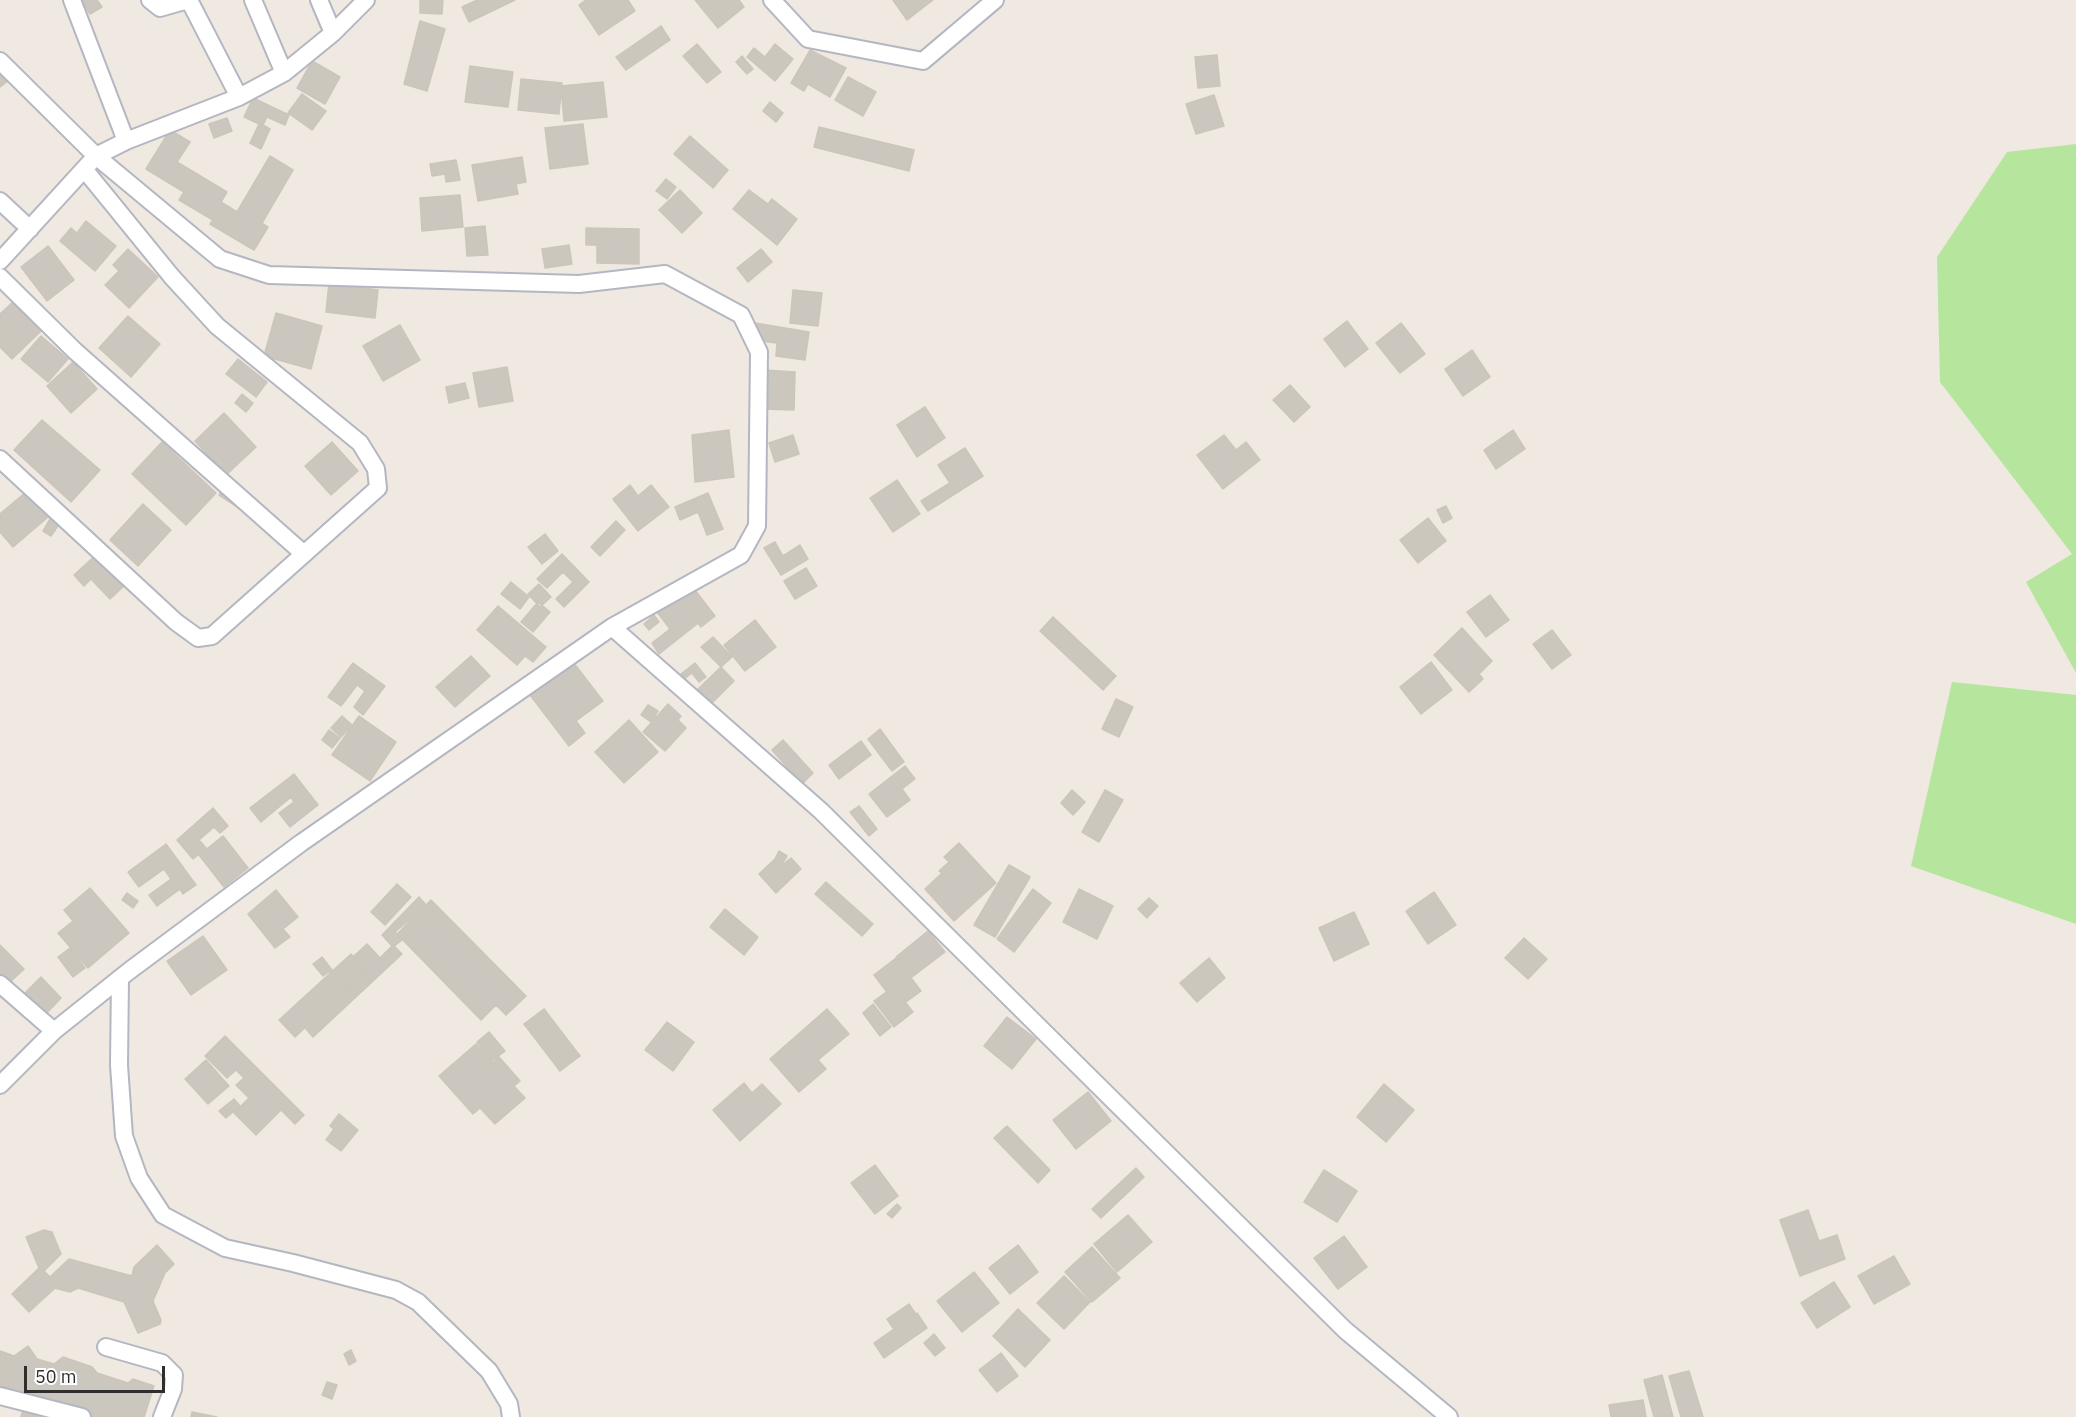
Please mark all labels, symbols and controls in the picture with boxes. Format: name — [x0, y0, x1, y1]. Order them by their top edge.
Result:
scale bar — [27, 1354, 168, 1392]
text: 50 m — [35, 1365, 77, 1388]

